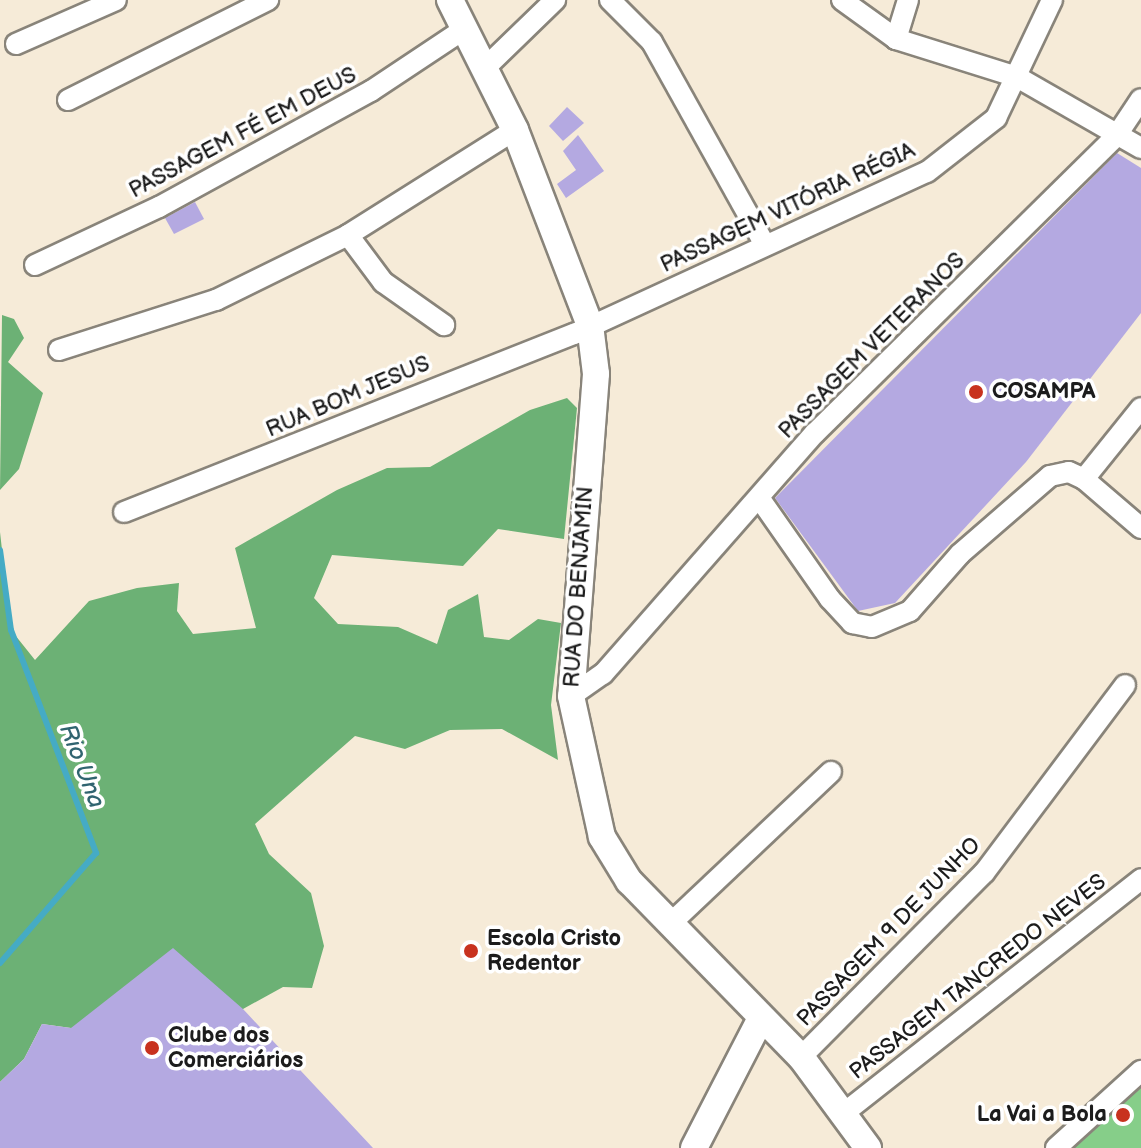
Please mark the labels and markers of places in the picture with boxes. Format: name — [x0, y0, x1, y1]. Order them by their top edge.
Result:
place label: COSAMPA — [992, 379, 1095, 405]
marker: COSAMPA — [967, 383, 985, 401]
place label: Escola Cristo Redentor — [487, 925, 621, 976]
marker: Escola Cristo Redentor — [462, 942, 480, 960]
place label: Clube dos Comerciários — [168, 1022, 303, 1074]
marker: Clube dos Comerciários — [143, 1039, 161, 1057]
place label: La Vai a Bola — [976, 1102, 1107, 1128]
marker: La Vai a Bola — [1114, 1106, 1132, 1124]

